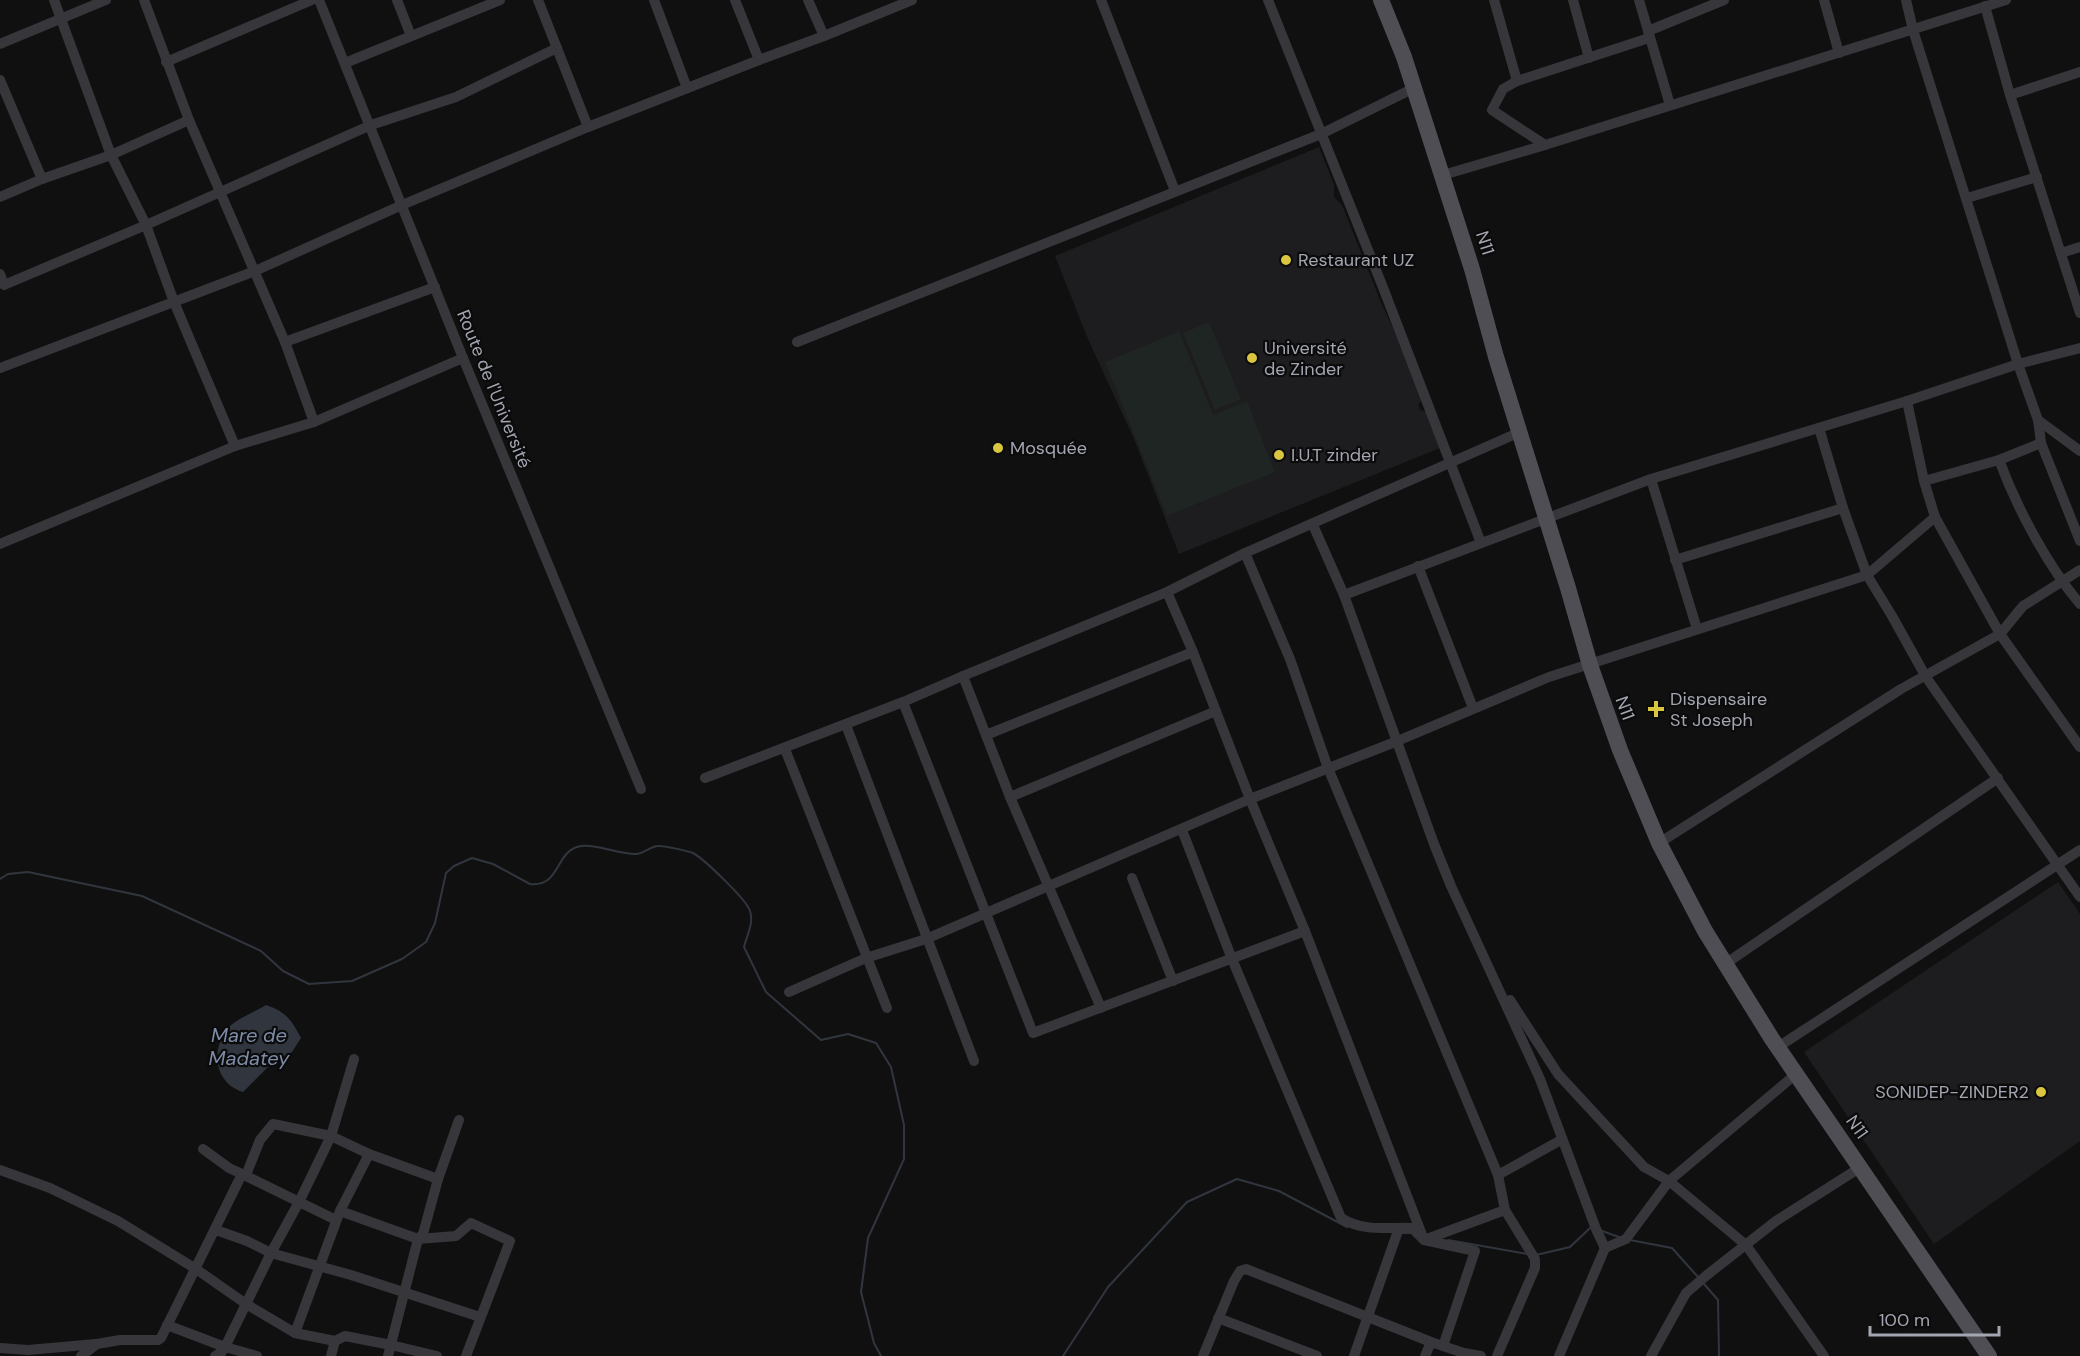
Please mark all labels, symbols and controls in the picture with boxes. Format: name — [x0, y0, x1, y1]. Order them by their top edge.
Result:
street label: N11 — [1470, 228, 1500, 258]
place label: Restaurant UZ — [1298, 248, 1414, 272]
marker: Restaurant UZ — [1279, 253, 1293, 267]
street label: Route de l'Université — [451, 306, 537, 472]
place label: Université de Zinder — [1264, 336, 1347, 381]
marker: Université de Zinder — [1245, 351, 1259, 365]
place label: Mosquée — [1010, 436, 1087, 460]
marker: Mosquée — [991, 441, 1005, 455]
place label: I.U.T zinder — [1291, 443, 1378, 467]
marker: I.U.T zinder — [1272, 448, 1286, 462]
place label: Dispensaire St Joseph — [1670, 687, 1767, 732]
street label: N11 — [1610, 693, 1640, 723]
marker: Dispensaire St Joseph — [1647, 700, 1665, 718]
water label: Mare de Madatey — [209, 1022, 290, 1071]
place label: SONIDEP-ZINDER2 — [1875, 1080, 2029, 1104]
marker: SONIDEP-ZINDER2 — [2034, 1085, 2048, 1099]
street label: N11 — [1840, 1110, 1874, 1144]
scale bar — [1870, 1299, 1999, 1337]
text: 100 m — [1879, 1308, 1930, 1332]

